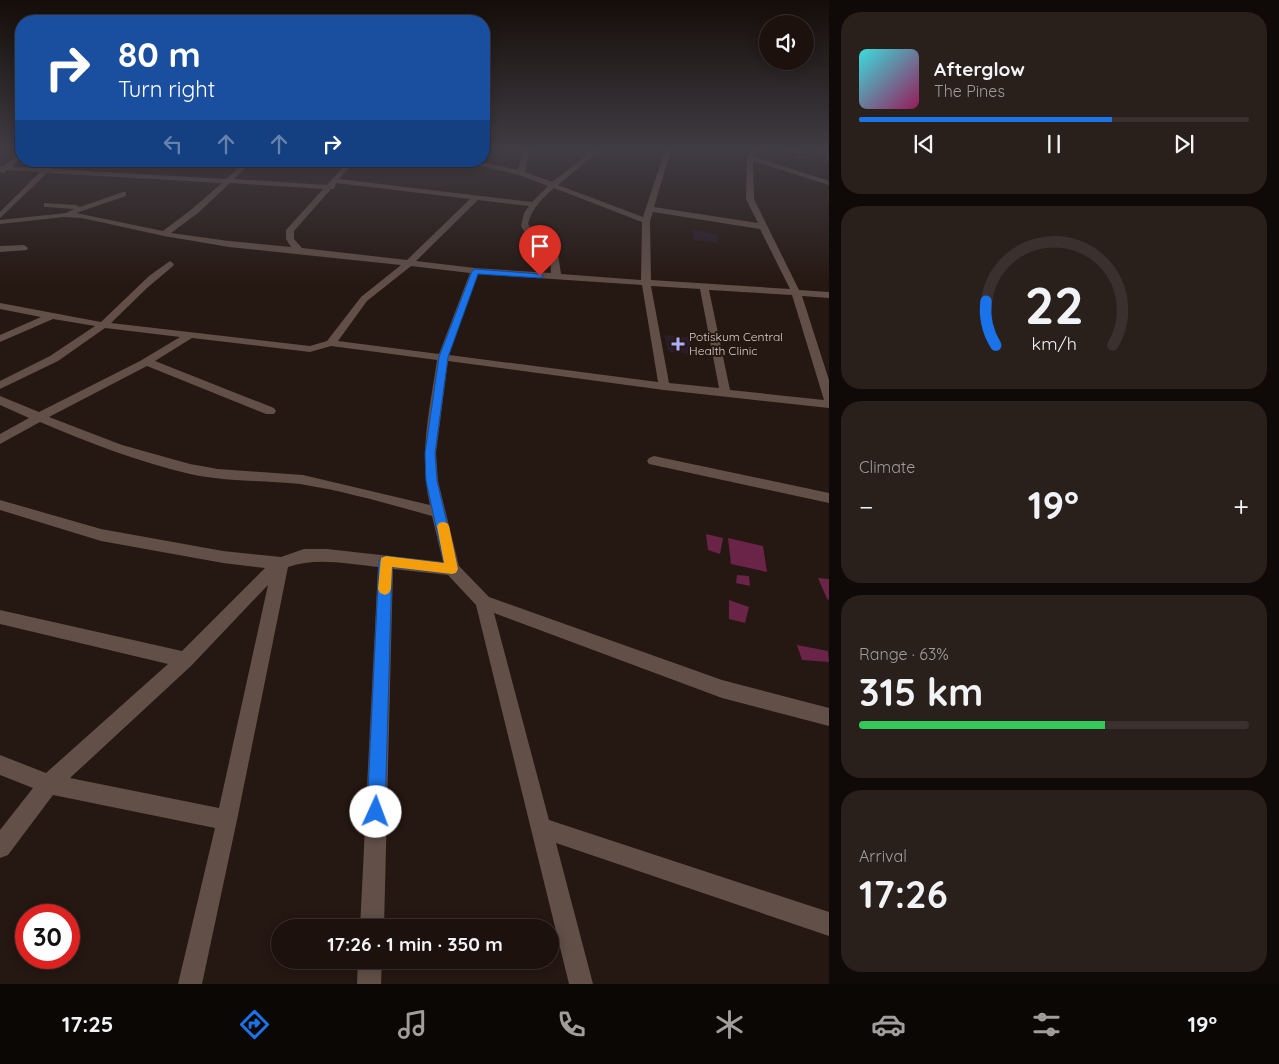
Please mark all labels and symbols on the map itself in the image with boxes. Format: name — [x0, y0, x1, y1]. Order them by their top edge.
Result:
pin — [519, 225, 561, 276]
place label: Potiskum Central Health Clinic — [689, 329, 783, 358]
marker: Potiskum Central Health Clinic — [671, 337, 685, 351]
position arrow — [349, 785, 401, 837]
speed limit sign: 30 — [15, 904, 80, 969]

